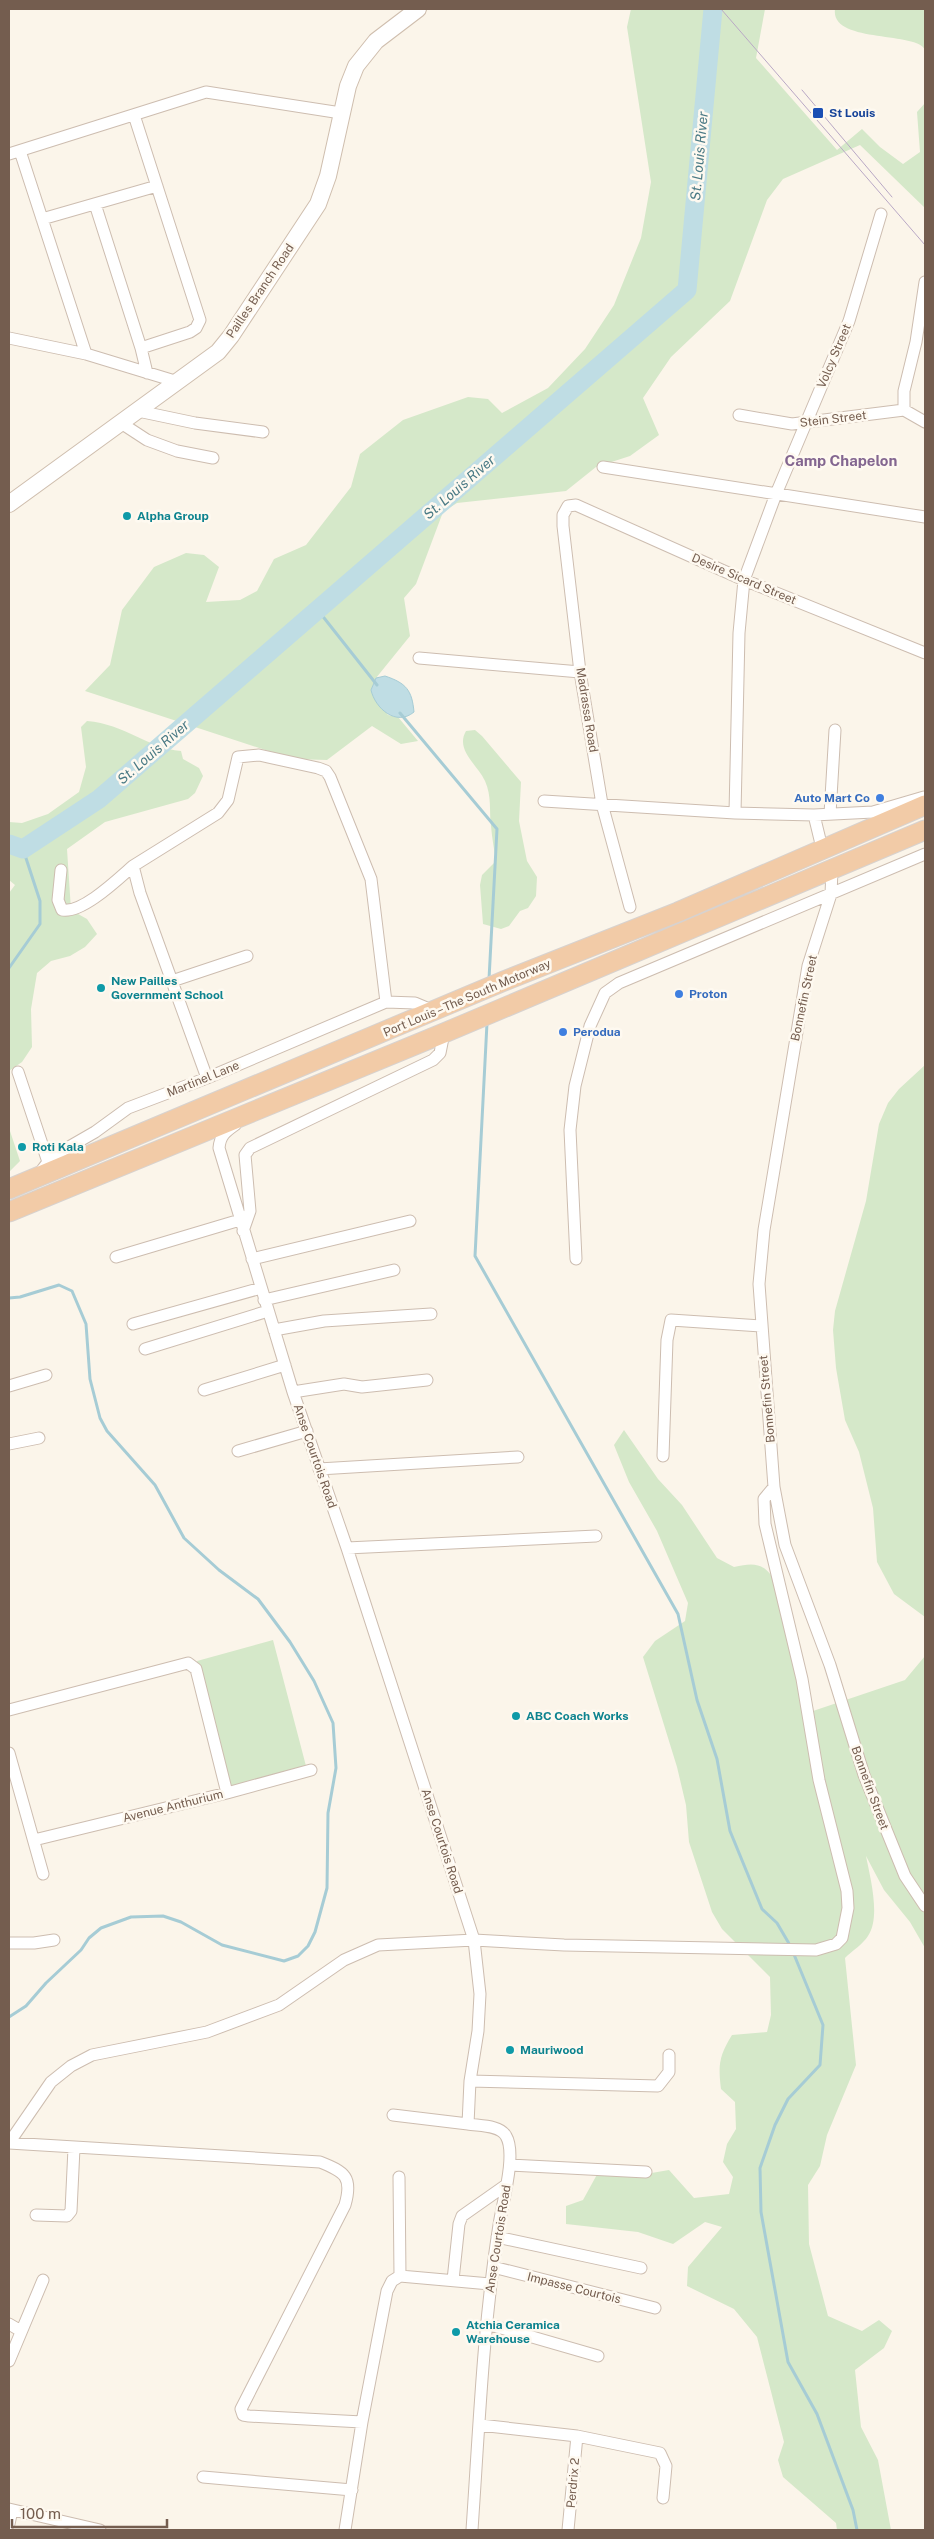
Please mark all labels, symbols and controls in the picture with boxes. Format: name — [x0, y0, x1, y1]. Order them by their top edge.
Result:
marker: St Louis — [811, 106, 825, 120]
place label: St Louis — [829, 106, 875, 120]
water label: St. Louis River — [687, 110, 711, 201]
street label: Pailles Branch Road — [223, 241, 297, 341]
street label: Volcy Street — [814, 321, 854, 390]
street label: Stein Street — [799, 408, 867, 430]
water label: St. Louis River — [420, 451, 498, 522]
district label: Camp Chapelon — [785, 452, 897, 469]
place label: Alpha Group — [137, 509, 209, 523]
marker: Alpha Group — [121, 510, 133, 522]
street label: Desire Sicard Street — [690, 551, 799, 607]
street label: Madrassa Road — [573, 667, 601, 753]
water label: St. Louis River — [114, 716, 192, 787]
place label: Auto Mart Co — [794, 791, 870, 805]
marker: Auto Mart Co — [874, 792, 886, 804]
street label: Bonnefin Street — [788, 953, 820, 1042]
street label: Port Louis – The South Motorway — [381, 956, 553, 1040]
place label: New Pailles Government School — [111, 974, 224, 1002]
marker: New Pailles Government School — [95, 982, 107, 994]
place label: Proton — [689, 987, 727, 1001]
marker: Proton — [673, 988, 685, 1000]
place label: Perodua — [573, 1025, 621, 1039]
marker: Perodua — [557, 1026, 569, 1038]
street label: Martinel Lane — [165, 1058, 241, 1100]
place label: Roti Kala — [32, 1140, 84, 1154]
marker: Roti Kala — [16, 1141, 28, 1153]
street label: Bonnefin Street — [756, 1354, 778, 1443]
street label: Anse Courtois Road — [291, 1402, 339, 1510]
place label: ABC Coach Works — [526, 1709, 629, 1723]
marker: ABC Coach Works — [510, 1710, 522, 1722]
street label: Bonnefin Street — [848, 1744, 892, 1832]
street label: Avenue Anthurium — [121, 1787, 225, 1825]
street label: Anse Courtois Road — [418, 1787, 466, 1895]
place label: Mauriwood — [520, 2043, 584, 2057]
marker: Mauriwood — [504, 2044, 516, 2056]
street label: Anse Courtois Road — [483, 2184, 513, 2294]
street label: Impasse Courtois — [526, 2270, 622, 2306]
place label: Atchia Ceramica Warehouse — [466, 2318, 560, 2346]
marker: Atchia Ceramica Warehouse — [450, 2326, 462, 2338]
street label: Perdrix 2 — [564, 2457, 582, 2509]
scale bar — [12, 2496, 168, 2528]
text: 100 m — [20, 2505, 61, 2522]

